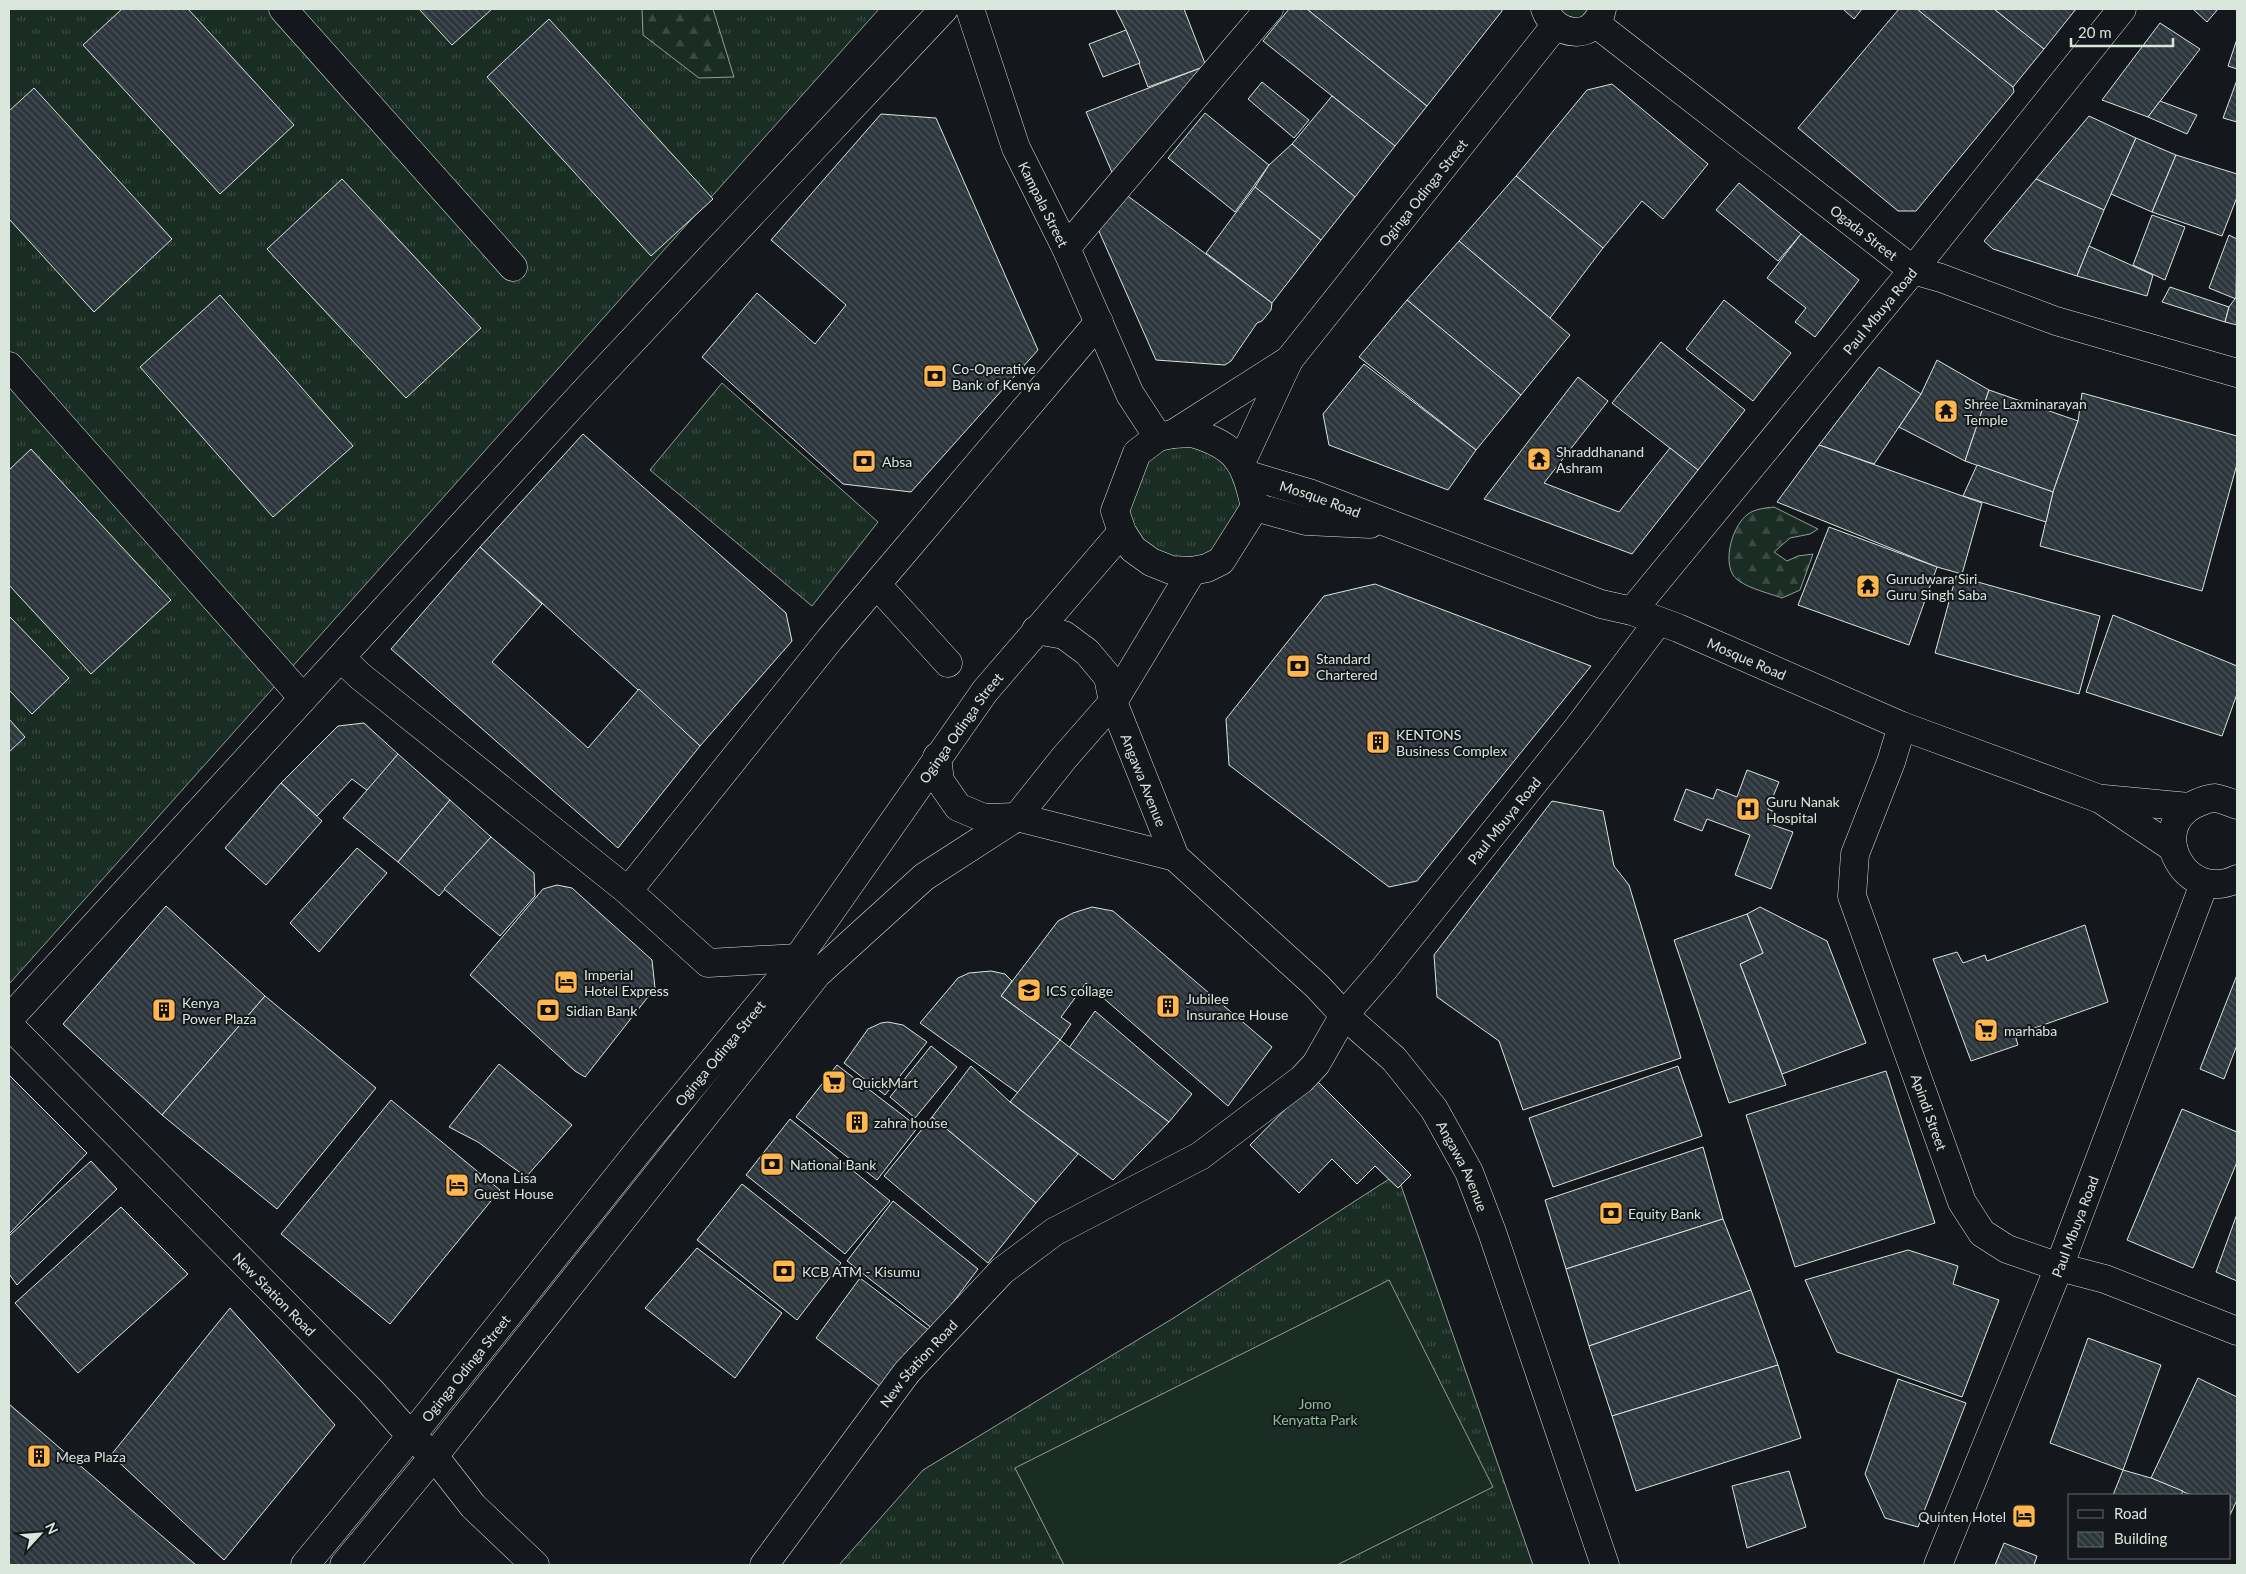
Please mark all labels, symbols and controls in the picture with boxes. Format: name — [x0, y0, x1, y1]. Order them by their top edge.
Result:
scale bar — [2071, 15, 2174, 47]
text: 20 m — [2078, 23, 2112, 41]
street label: Oginga Odinga Street — [1375, 135, 1470, 249]
street label: Kampala Street — [1016, 158, 1072, 250]
street label: Ogada Street — [1827, 201, 1901, 264]
street label: Paul Mbuya Road — [1839, 264, 1920, 358]
place label: Co-Operative Bank of Kenya — [952, 360, 1040, 393]
bank icon: Co-Operative Bank of Kenya — [922, 363, 948, 389]
place label: Shree Laxminarayan Temple — [1964, 395, 2087, 428]
temple icon: Shree Laxminarayan Temple — [1933, 398, 1959, 424]
place label: Shraddhanand Ashram — [1556, 443, 1644, 476]
temple icon: Shraddhanand Ashram — [1526, 446, 1552, 472]
bank icon: Absa — [851, 448, 877, 474]
place label: Absa — [882, 453, 912, 470]
street label: Mosque Road — [1278, 476, 1363, 520]
place label: Gurudwara Siri Guru Singh Saba — [1886, 570, 1987, 603]
temple icon: Gurudwara Siri Guru Singh Saba — [1855, 573, 1881, 599]
street label: Mosque Road — [1705, 633, 1789, 683]
place label: Standard Chartered — [1316, 650, 1378, 683]
bank icon: Standard Chartered — [1285, 653, 1311, 679]
street label: Oginga Odinga Street — [915, 669, 1006, 786]
place label: KENTONS Business Complex — [1396, 726, 1507, 759]
building icon: KENTONS Business Complex — [1365, 729, 1391, 755]
street label: Angawa Avenue — [1118, 731, 1170, 829]
street label: Paul Mbuya Road — [1463, 773, 1544, 867]
place label: Guru Nanak Hospital — [1766, 793, 1841, 826]
hospital icon: Guru Nanak Hospital — [1735, 796, 1761, 822]
place label: Imperial Hotel Express — [584, 966, 669, 999]
hotel icon: Imperial Hotel Express — [553, 969, 579, 995]
school or university icon: ICS collage — [1016, 977, 1042, 1003]
place label: ICS collage — [1046, 982, 1113, 999]
place label: Jubilee Insurance House — [1186, 990, 1288, 1023]
building icon: Jubilee Insurance House — [1155, 993, 1181, 1019]
place label: Kenya Power Plaza — [182, 994, 257, 1027]
street label: Oginga Odinga Street — [671, 996, 768, 1109]
building icon: Kenya Power Plaza — [151, 997, 177, 1023]
bank icon: Sidian Bank — [535, 997, 561, 1023]
place label: Sidian Bank — [566, 1002, 638, 1019]
supermarket icon: marhaba — [1973, 1017, 1999, 1043]
place label: marhaba — [2004, 1022, 2057, 1039]
supermarket icon: QuickMart — [821, 1069, 847, 1095]
street label: Apindi Street — [1908, 1071, 1951, 1153]
place label: QuickMart — [852, 1074, 918, 1091]
building icon: zahra house — [844, 1109, 870, 1135]
place label: zahra house — [874, 1114, 948, 1131]
street label: Angawa Avenue — [1434, 1117, 1492, 1213]
bank icon: National Bank — [759, 1151, 785, 1177]
place label: National Bank — [790, 1156, 877, 1173]
place label: Mona Lisa Guest House — [474, 1169, 554, 1202]
hotel icon: Mona Lisa Guest House — [444, 1172, 470, 1198]
street label: Paul Mbuya Road — [2047, 1173, 2101, 1280]
bank icon: Equity Bank — [1598, 1200, 1624, 1226]
place label: Equity Bank — [1628, 1205, 1702, 1222]
street label: New Station Road — [230, 1249, 320, 1339]
bank icon: KCB ATM - Kisumu — [771, 1258, 797, 1284]
place label: KCB ATM - Kisumu — [802, 1263, 920, 1280]
street label: Oginga Odinga Street — [417, 1311, 513, 1425]
street label: New Station Road — [876, 1316, 960, 1410]
park label: Jomo Kenyatta Park — [1272, 1395, 1358, 1428]
building icon: Mega Plaza — [26, 1443, 52, 1469]
place label: Mega Plaza — [56, 1448, 126, 1465]
legend — [2068, 1494, 2231, 1559]
hotel icon: Quinten Hotel — [2011, 1503, 2037, 1529]
text: Road — [2114, 1504, 2147, 1522]
place label: Quinten Hotel — [1918, 1508, 2006, 1525]
north arrow — [15, 1509, 65, 1559]
text: N — [42, 1520, 62, 1537]
text: Building — [2114, 1529, 2167, 1547]

